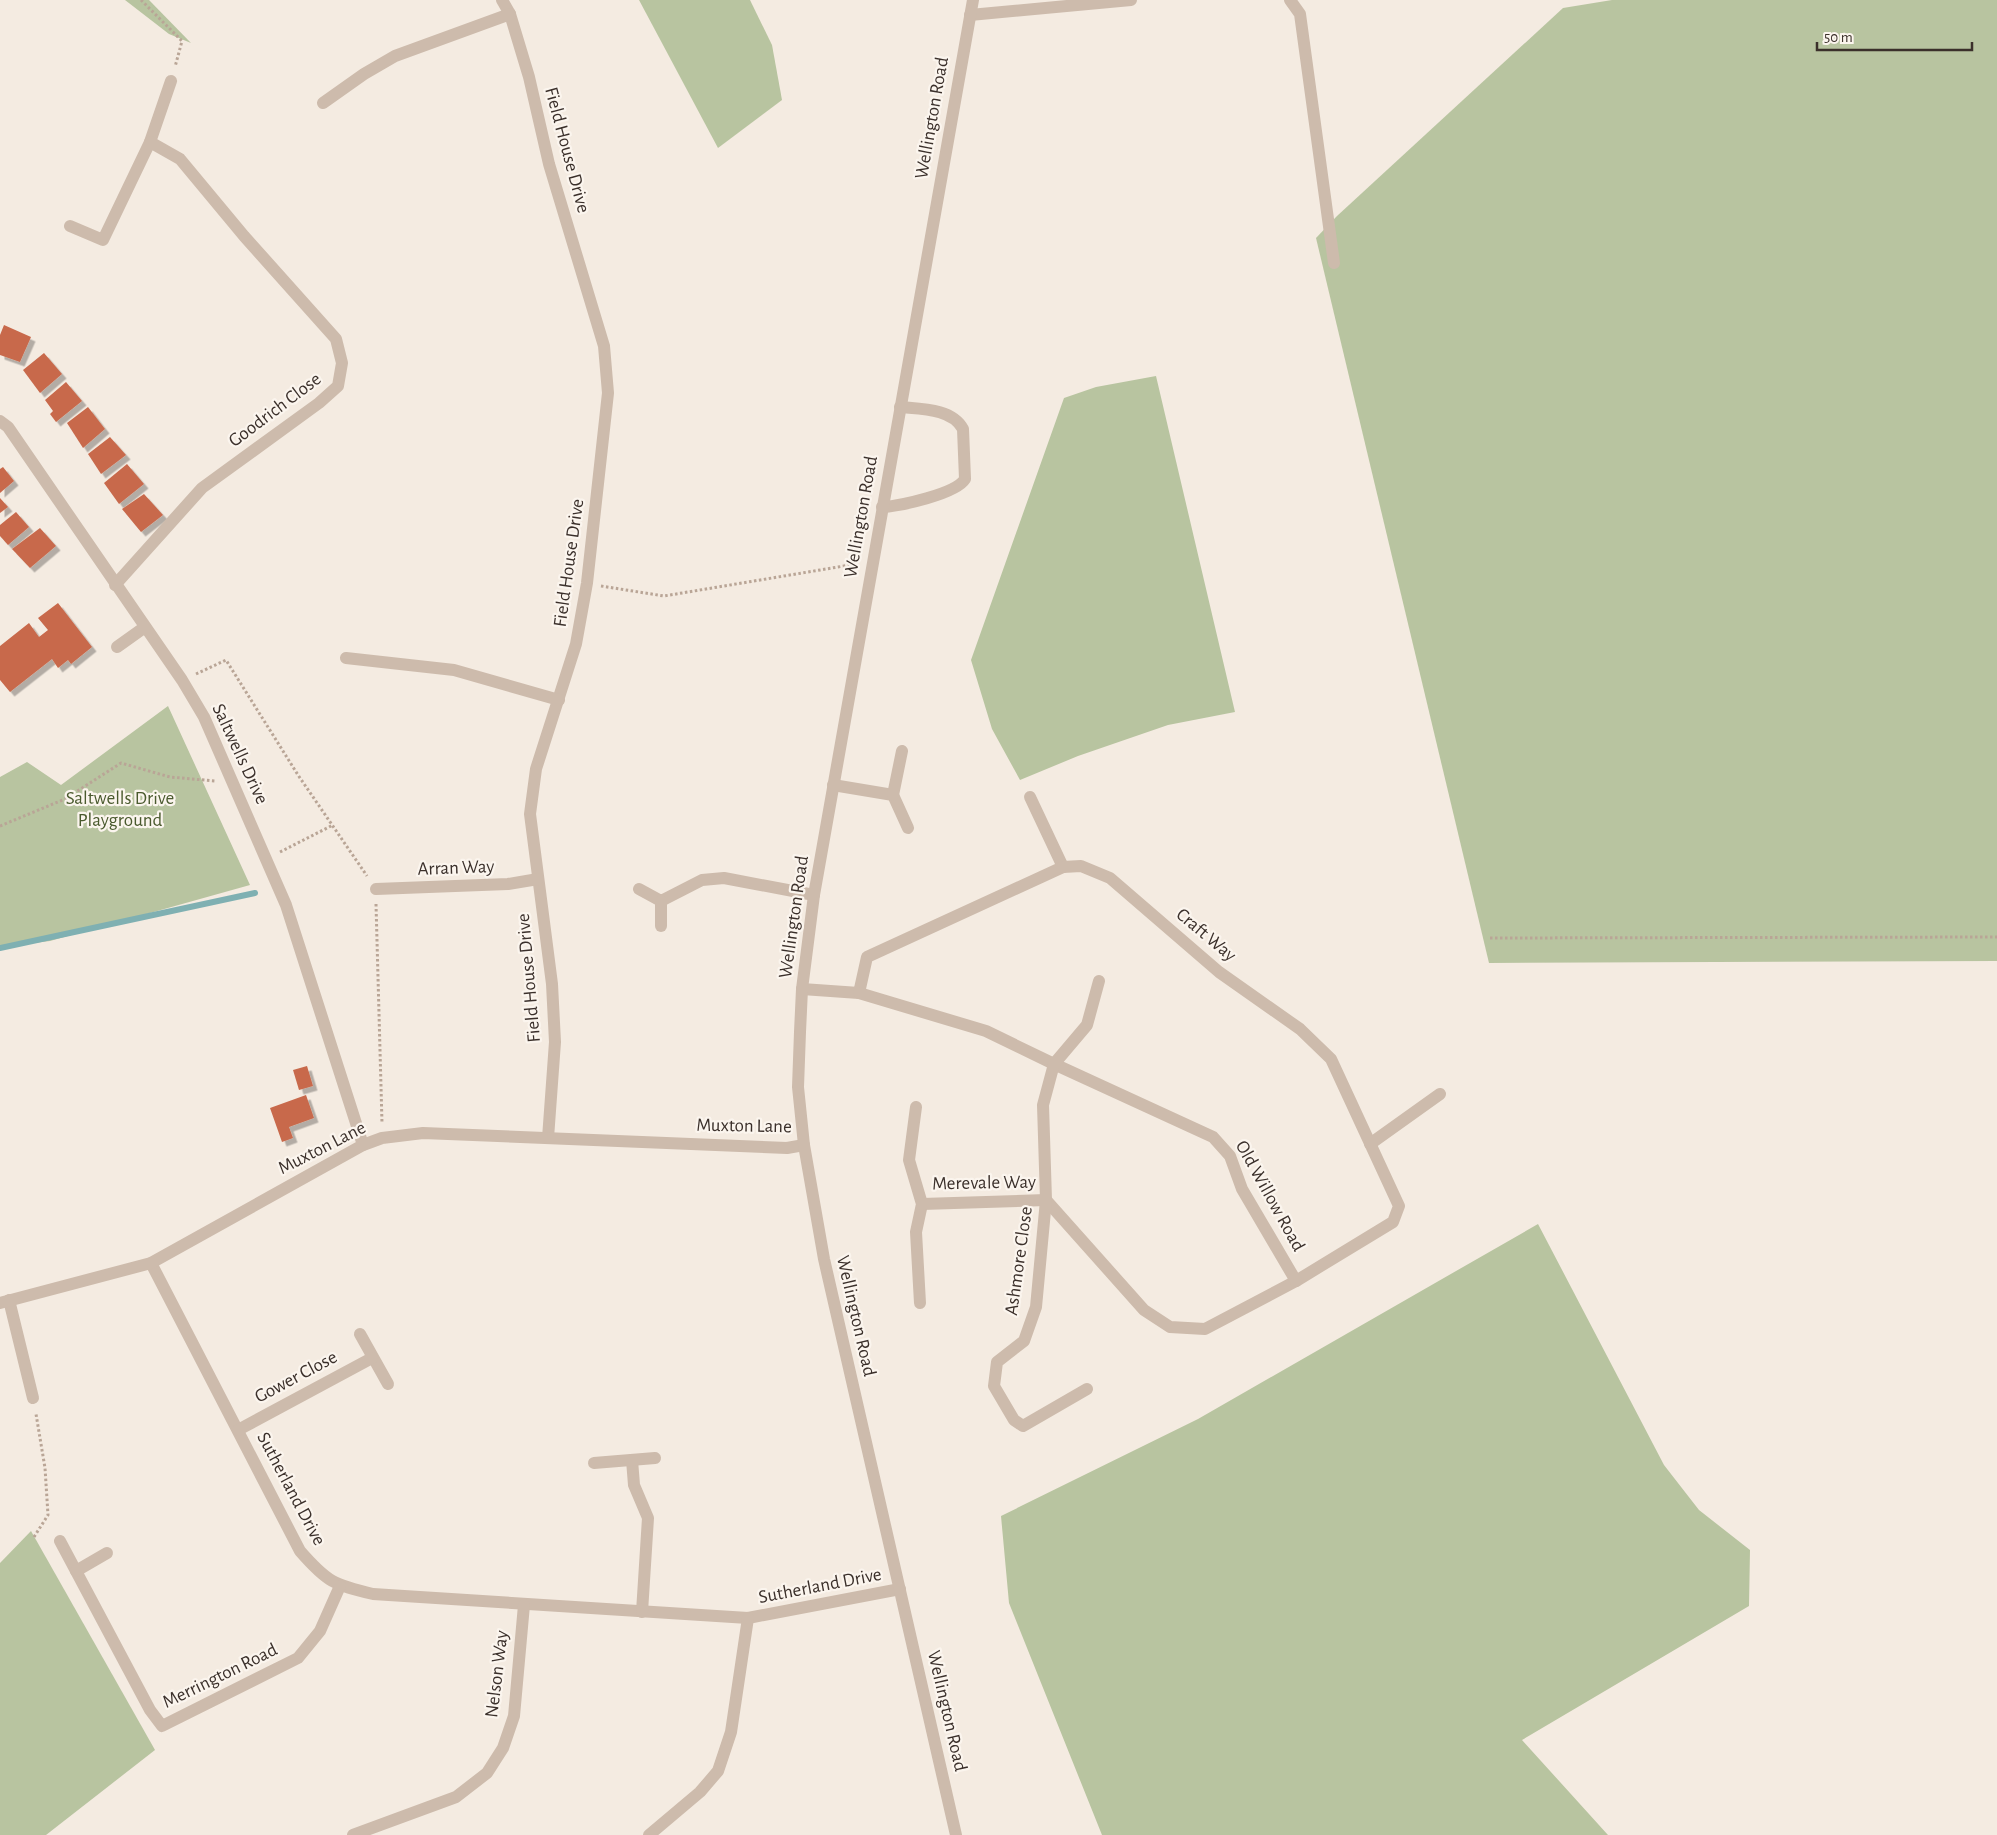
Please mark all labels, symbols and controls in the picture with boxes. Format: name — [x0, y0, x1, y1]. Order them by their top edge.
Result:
scale bar — [1817, 20, 1972, 52]
text: 50 m — [1824, 30, 1853, 45]
street label: Wellington Road — [912, 55, 952, 181]
street label: Field House Drive — [541, 85, 593, 215]
street label: Goodrich Close — [225, 369, 325, 451]
street label: Wellington Road — [841, 454, 881, 580]
street label: Field House Drive — [551, 498, 587, 628]
street label: Saltwells Drive — [208, 701, 272, 807]
park label: Saltwells Drive Playground — [66, 789, 174, 830]
street label: Wellington Road — [776, 854, 812, 980]
street label: Arran Way — [417, 857, 495, 879]
street label: Craft Way — [1172, 905, 1240, 965]
street label: Field House Drive — [514, 913, 544, 1043]
street label: Muxton Lane — [696, 1116, 792, 1136]
street label: Muxton Lane — [275, 1118, 369, 1178]
street label: Old Willow Road — [1232, 1137, 1308, 1255]
street label: Merevale Way — [932, 1173, 1036, 1193]
street label: Ashmore Close — [1002, 1205, 1036, 1317]
street label: Wellington Road — [833, 1254, 879, 1378]
street label: Gower Close — [252, 1347, 340, 1407]
street label: Sutherland Drive — [253, 1429, 329, 1549]
street label: Sutherland Drive — [757, 1565, 883, 1607]
street label: Nelson Way — [482, 1629, 512, 1719]
street label: Merrington Road — [160, 1640, 280, 1712]
street label: Wellington Road — [924, 1649, 970, 1773]

